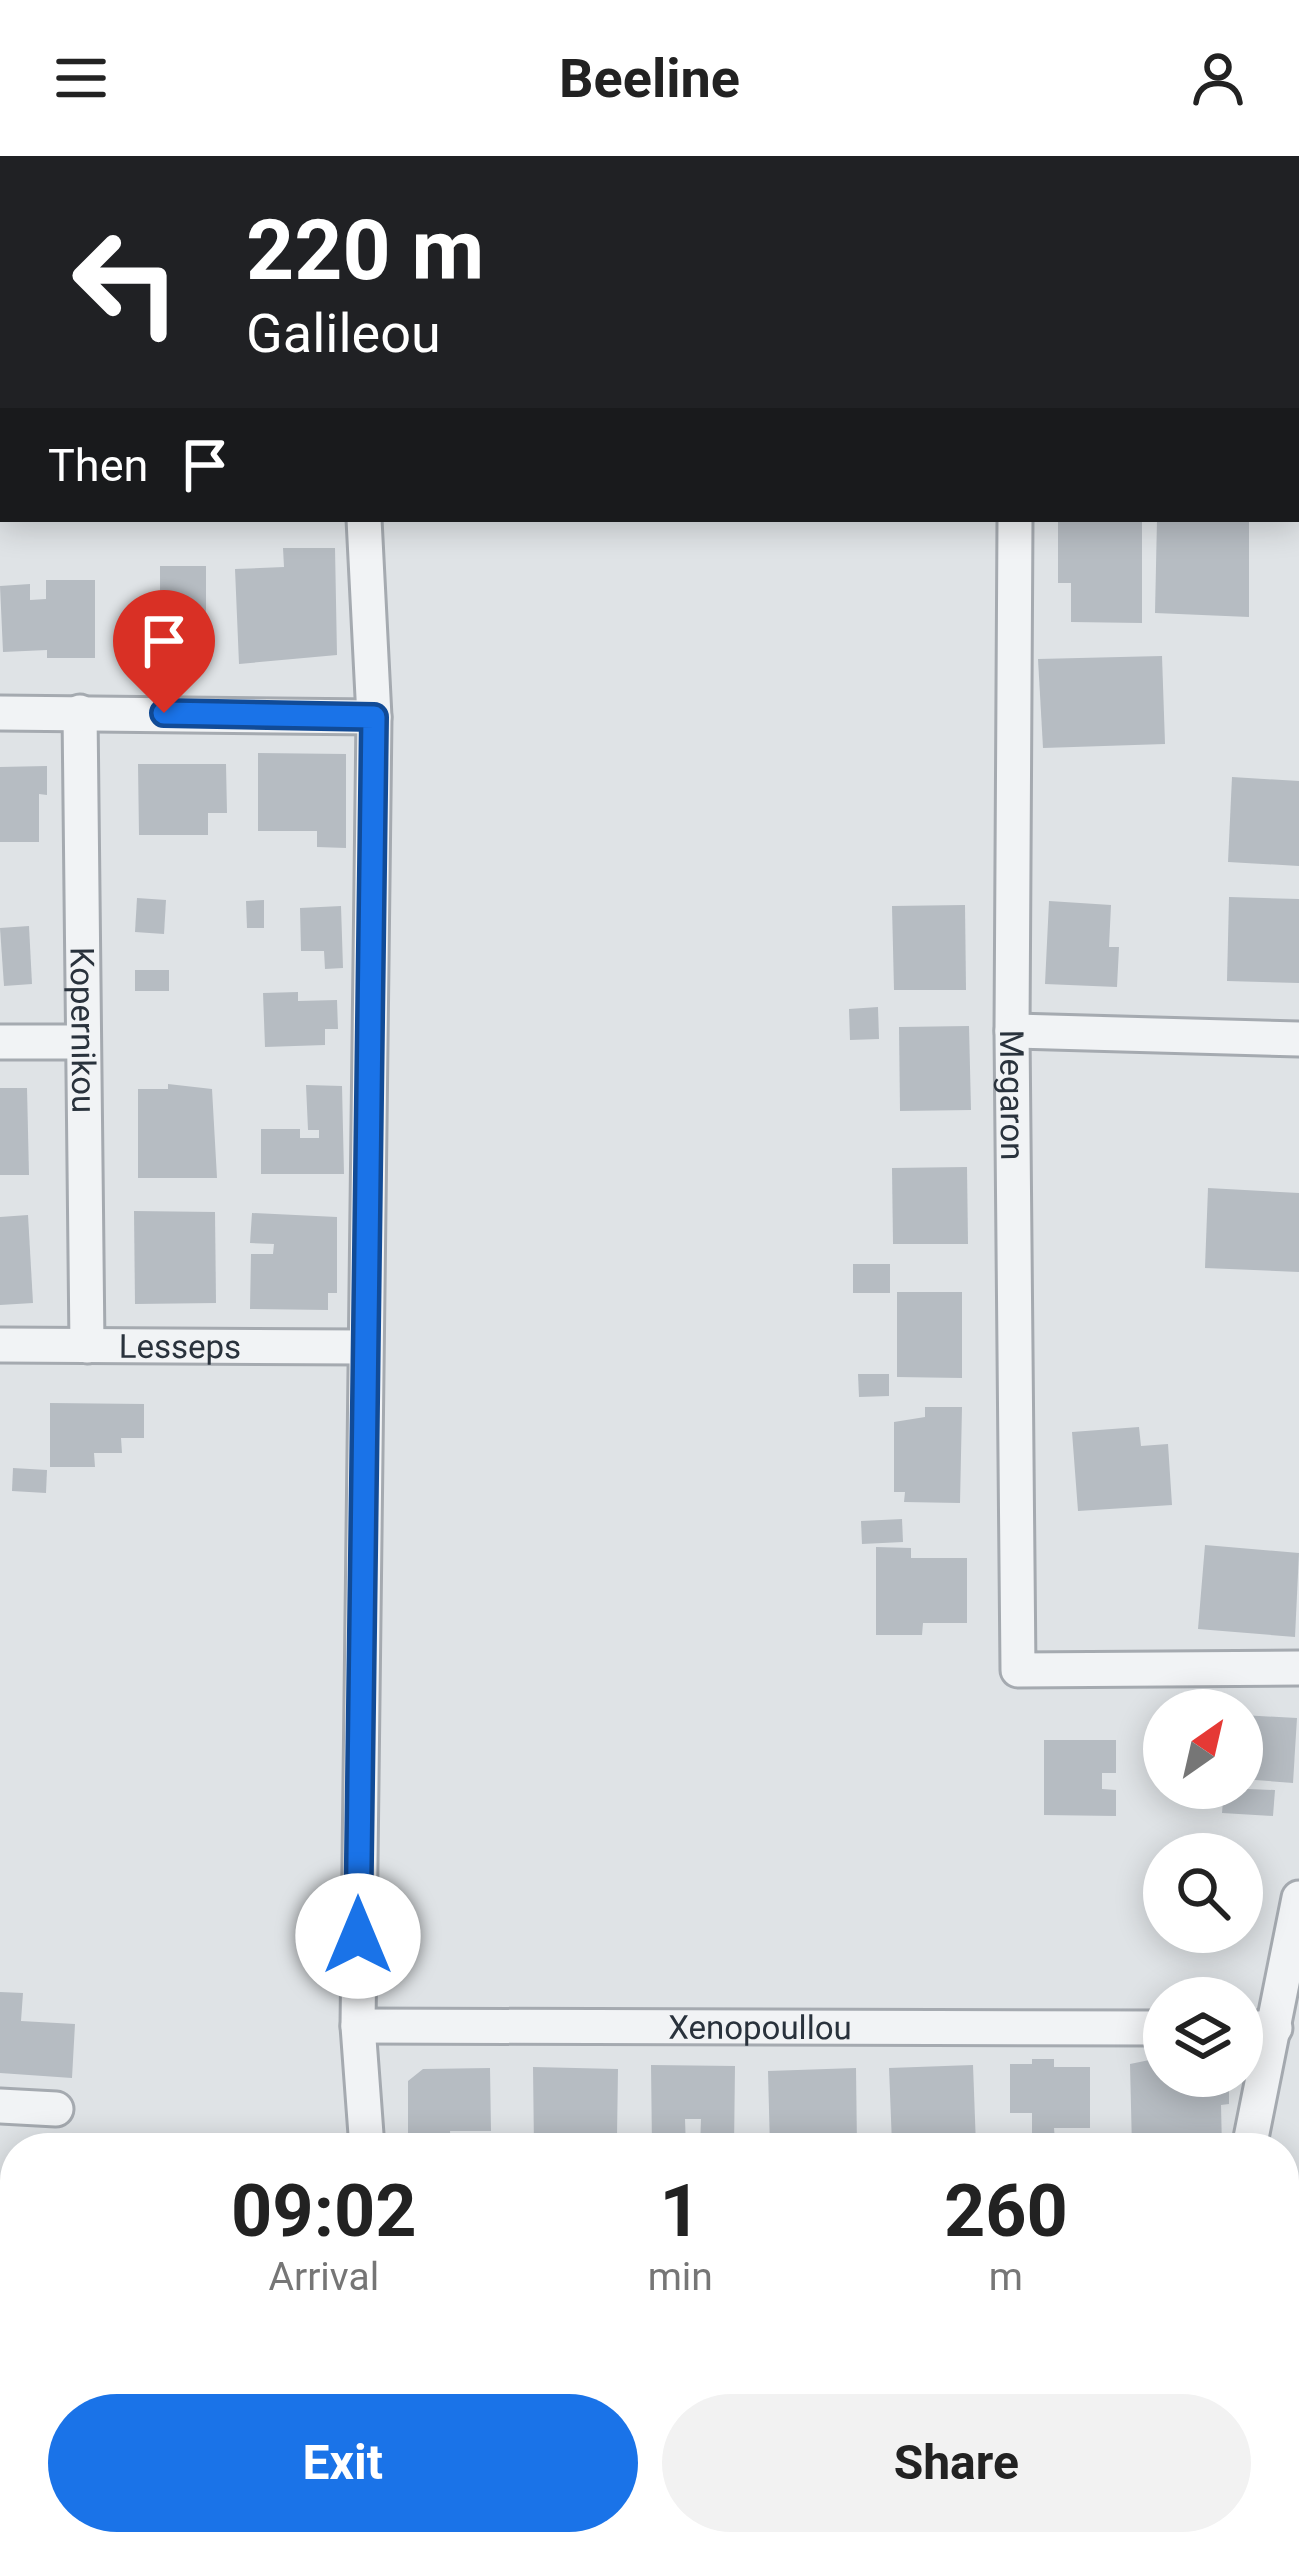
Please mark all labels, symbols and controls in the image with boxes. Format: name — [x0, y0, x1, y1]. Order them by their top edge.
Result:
icon: menu — [48, 45, 114, 111]
icon: person — [1185, 45, 1251, 111]
text: Beeline — [559, 47, 740, 110]
text: 220 m — [246, 201, 484, 300]
icon: left — [48, 204, 204, 360]
text: Galileou — [246, 302, 441, 365]
icon: arrive — [172, 432, 238, 498]
text: Then — [48, 439, 148, 492]
pin — [113, 590, 215, 713]
icon: arrive — [131, 608, 197, 674]
street label: Kopernikou — [63, 947, 104, 1113]
street label: Megaron — [992, 1029, 1033, 1161]
street label: Lesseps — [119, 1326, 241, 1366]
north arrow — [1143, 1689, 1263, 1809]
map controls — [1143, 1689, 1263, 2097]
button: search — [1143, 1833, 1263, 1953]
position arrow — [295, 1873, 421, 1999]
button: layers — [1143, 1977, 1263, 2097]
street label: Xenopoullou — [668, 2007, 852, 2047]
text: 09:02 — [231, 2169, 417, 2254]
text: 1 — [660, 2169, 701, 2254]
text: 260 — [944, 2169, 1068, 2254]
text: Arrival — [268, 2254, 379, 2300]
text: min — [648, 2254, 713, 2300]
text: m — [989, 2254, 1023, 2300]
button: Exit — [48, 2394, 638, 2532]
button: Share — [662, 2394, 1251, 2532]

